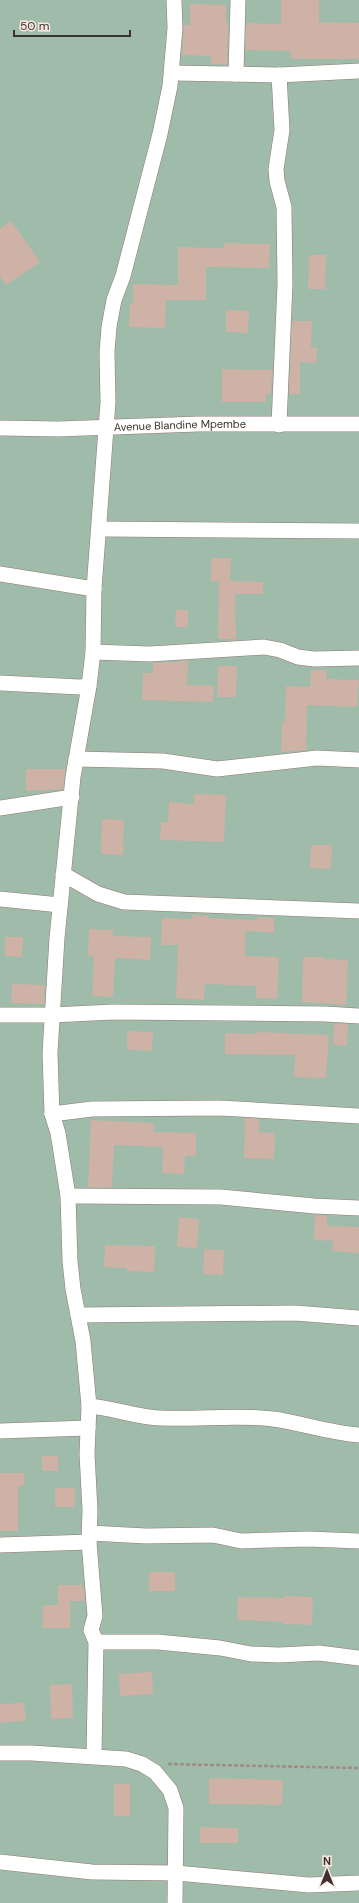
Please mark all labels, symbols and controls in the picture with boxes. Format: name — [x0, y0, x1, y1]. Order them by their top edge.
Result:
scale bar — [14, 12, 130, 38]
text: 50 m — [20, 18, 49, 34]
street label: Avenue Blandine Mpembe — [114, 417, 246, 434]
north arrow — [307, 1851, 347, 1891]
text: N — [323, 1854, 331, 1868]

